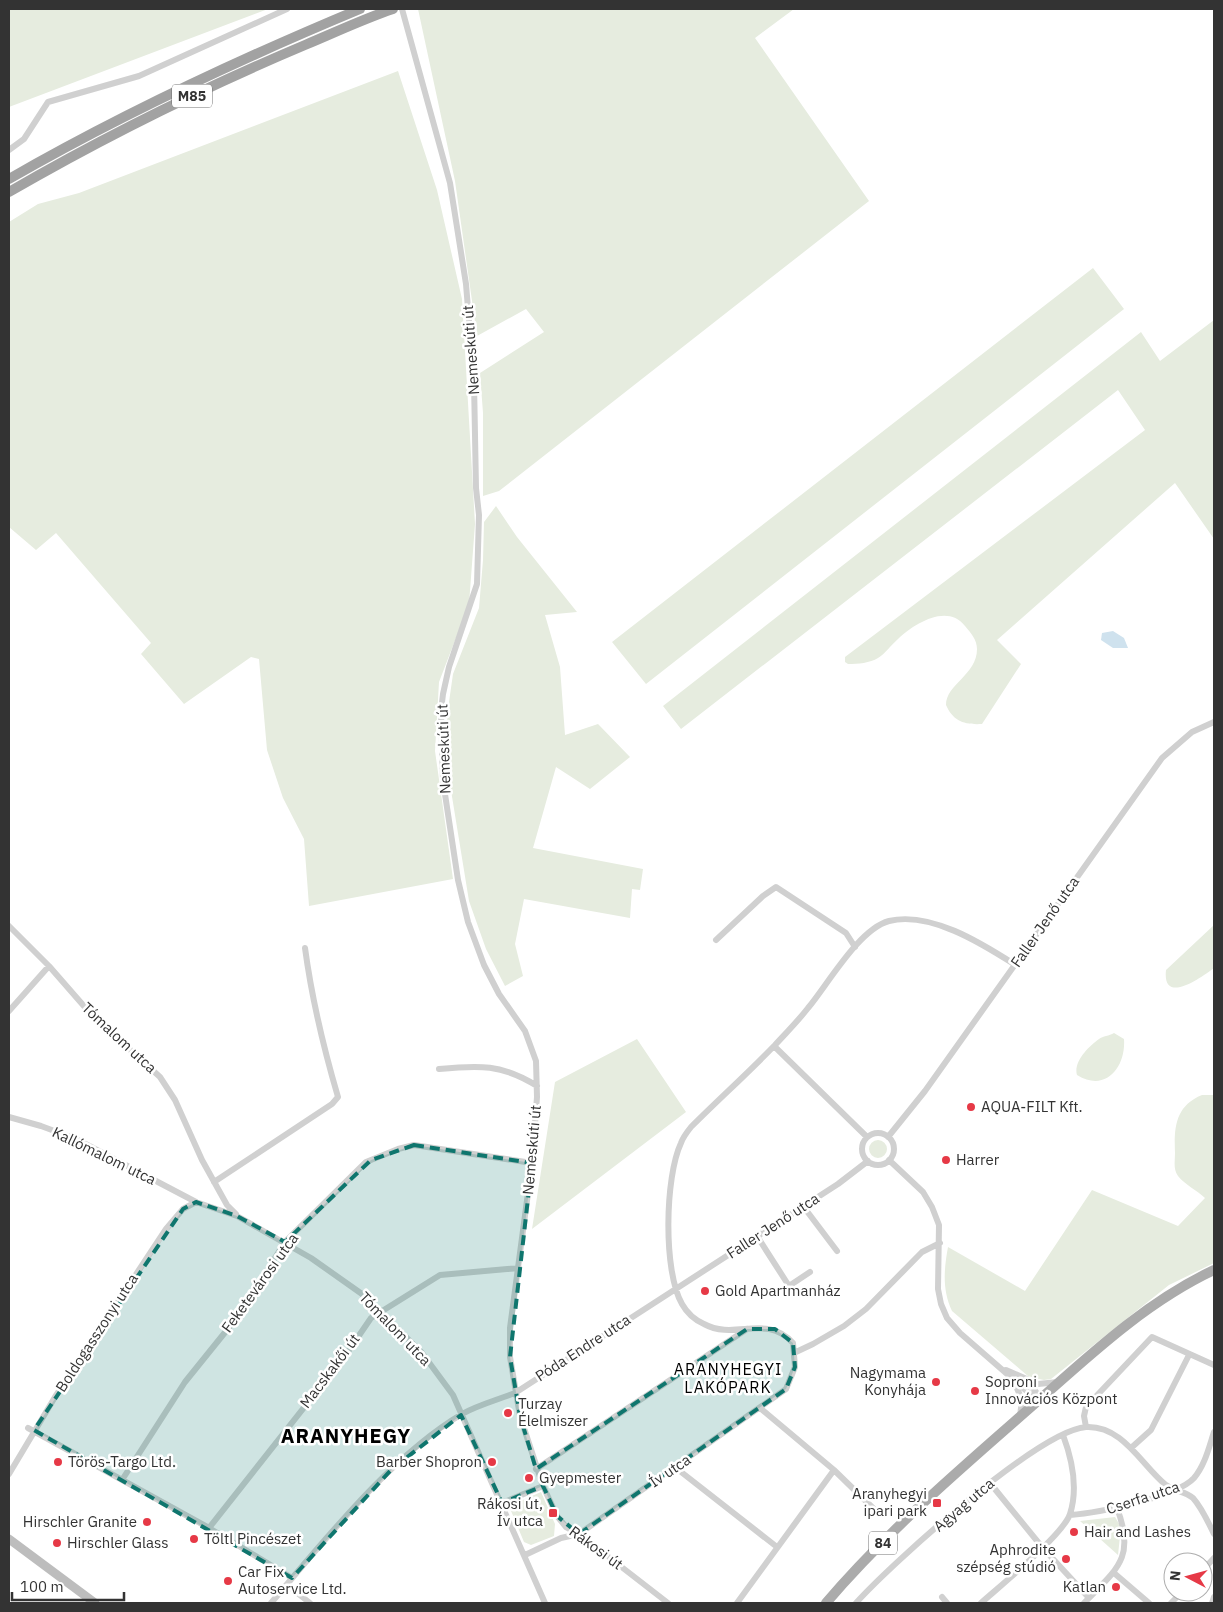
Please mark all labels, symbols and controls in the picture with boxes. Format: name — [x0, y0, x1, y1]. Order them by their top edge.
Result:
road number: M85 — [172, 84, 212, 108]
street label: Nemeskúti út — [458, 304, 483, 396]
street label: Nemeskúti út — [432, 704, 455, 794]
street label: Faller Jenő utca — [1006, 873, 1083, 971]
street label: Tómalom utca — [78, 998, 161, 1077]
place label: AQUA-FILT Kft. — [981, 1097, 1083, 1116]
marker: AQUA-FILT Kft. — [965, 1101, 977, 1113]
street label: Nemeskúti út — [518, 1104, 545, 1196]
street label: Kallómalom utca — [49, 1122, 159, 1189]
place label: Harrer — [956, 1150, 1000, 1169]
marker: Harrer — [940, 1154, 952, 1166]
street label: Faller Jenő utca — [723, 1189, 823, 1263]
street label: Feketevárosi utca — [217, 1229, 302, 1336]
street label: Boldogasszonyi utca — [51, 1270, 142, 1395]
place label: Gold Apartmanház — [715, 1281, 840, 1300]
marker: Gold Apartmanház — [699, 1285, 711, 1297]
street label: Tómalom utca — [355, 1288, 435, 1370]
street label: Póda Endre utca — [531, 1310, 634, 1385]
street label: Macskakői út — [296, 1330, 364, 1412]
district label: ARANYHEGYI LAKÓPARK — [674, 1359, 782, 1397]
place label: Nagymama Konyhája — [850, 1363, 926, 1399]
place label: Soproni Innovációs Központ — [985, 1372, 1117, 1408]
marker: Nagymama Konyhája — [930, 1376, 942, 1388]
marker: Soproni Innovációs Központ — [969, 1385, 981, 1397]
place label: Turzay Élelmiszer — [518, 1394, 588, 1430]
marker: Turzay Élelmiszer — [502, 1407, 514, 1419]
district label: ARANYHEGY — [281, 1422, 411, 1449]
street label: Ív utca — [645, 1450, 694, 1491]
place label: Törös-Targo Ltd. — [68, 1452, 176, 1471]
place label: Barber Shopron — [376, 1452, 482, 1471]
marker: Törös-Targo Ltd. — [52, 1456, 64, 1468]
marker: Barber Shopron — [486, 1456, 498, 1468]
place label: Gyepmester — [539, 1468, 622, 1487]
marker: Gyepmester — [523, 1472, 535, 1484]
street label: Agyag utca — [929, 1474, 998, 1536]
street label: Cserfa utca — [1104, 1477, 1182, 1518]
place label: Aranyhegyi ipari park — [852, 1484, 927, 1520]
place label: Rákosi út, Ív utca — [477, 1494, 543, 1530]
marker: Aranyhegyi ipari park — [931, 1497, 943, 1509]
marker: Rákosi út, Ív utca — [547, 1507, 559, 1519]
place label: Hirschler Granite — [23, 1512, 137, 1531]
marker: Hirschler Granite — [141, 1516, 153, 1528]
street label: Rákosi út — [566, 1522, 627, 1573]
place label: Hair and Lashes — [1084, 1522, 1191, 1541]
marker: Hair and Lashes — [1068, 1526, 1080, 1538]
place label: Töltl Pincészet — [204, 1529, 301, 1548]
road number: 84 — [869, 1532, 897, 1555]
place label: Hirschler Glass — [67, 1533, 169, 1552]
marker: Töltl Pincészet — [188, 1533, 200, 1545]
marker: Hirschler Glass — [51, 1537, 63, 1549]
place label: Aphrodite szépség stúdió — [956, 1540, 1056, 1576]
north arrow — [1163, 1552, 1213, 1602]
marker: Aphrodite szépség stúdió — [1060, 1553, 1072, 1565]
place label: Car Fix Autoservice Ltd. — [238, 1562, 347, 1598]
scale bar — [12, 1570, 125, 1602]
text: N — [1166, 1570, 1185, 1582]
marker: Car Fix Autoservice Ltd. — [222, 1575, 234, 1587]
text: 100 m — [20, 1577, 64, 1596]
place label: Katlan — [1063, 1577, 1106, 1596]
marker: Katlan — [1110, 1581, 1122, 1593]

